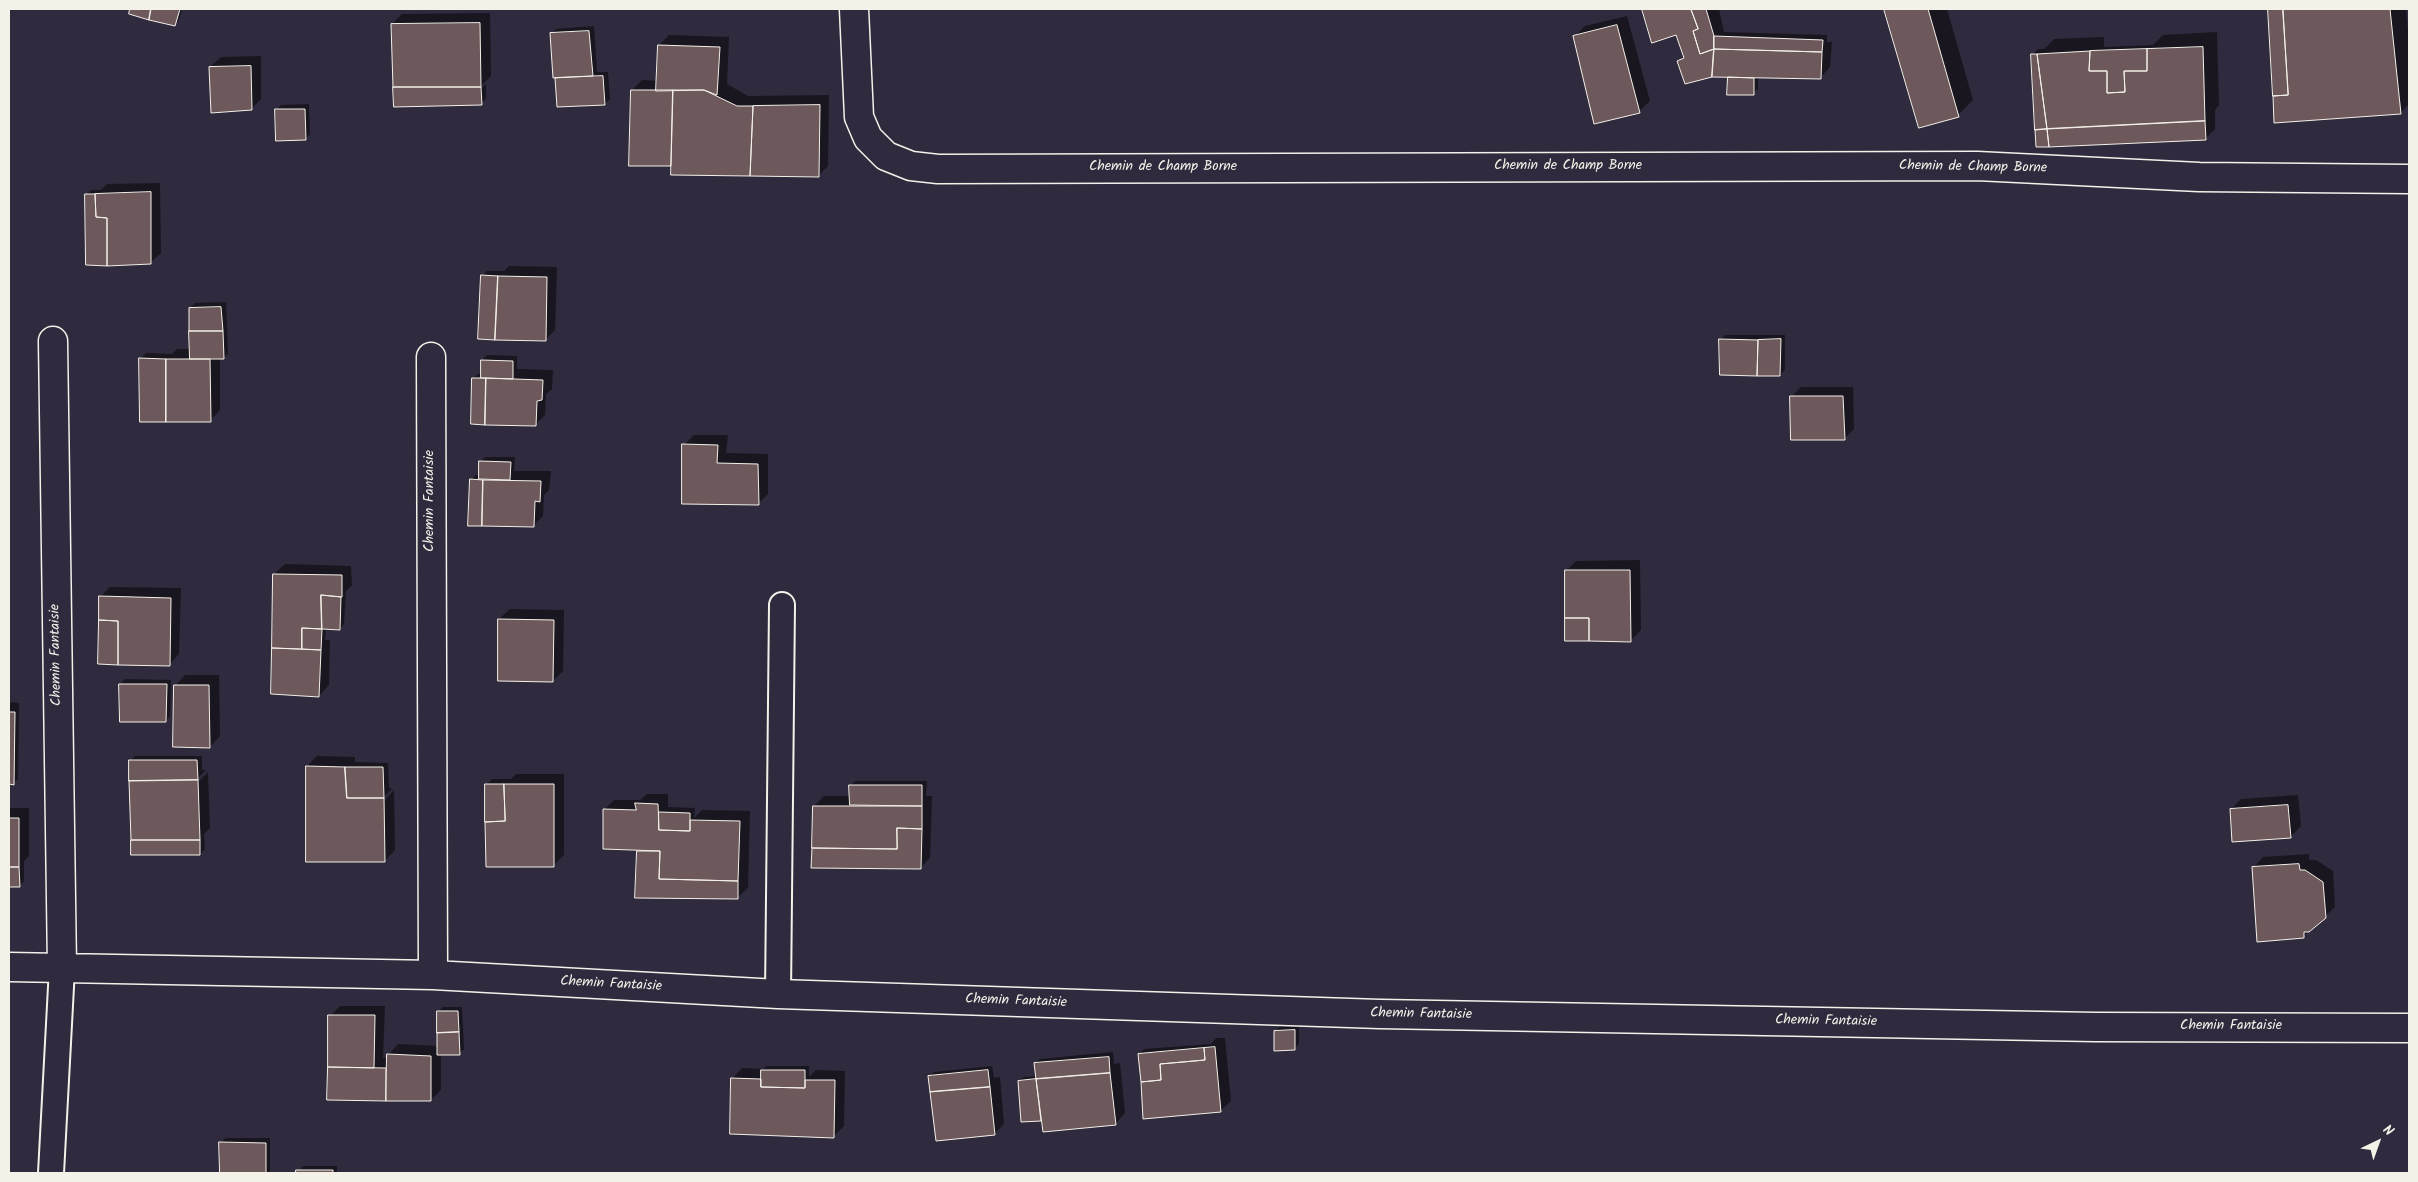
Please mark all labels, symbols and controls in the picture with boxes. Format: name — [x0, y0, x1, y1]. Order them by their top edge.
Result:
street label: Chemin de Champ Borne — [1899, 158, 2047, 178]
street label: Chemin de Champ Borne — [1494, 159, 1642, 175]
street label: Chemin de Champ Borne — [1089, 160, 1237, 176]
street label: Chemin Fantaisie — [423, 450, 439, 552]
street label: Chemin Fantaisie — [48, 604, 66, 706]
street label: Chemin Fantaisie — [560, 974, 662, 996]
street label: Chemin Fantaisie — [965, 992, 1067, 1012]
street label: Chemin Fantaisie — [1370, 1006, 1472, 1024]
street label: Chemin Fantaisie — [1775, 1013, 1877, 1031]
street label: Chemin Fantaisie — [2180, 1019, 2282, 1035]
north arrow — [2353, 1117, 2403, 1167]
text: N — [2377, 1120, 2399, 1142]

